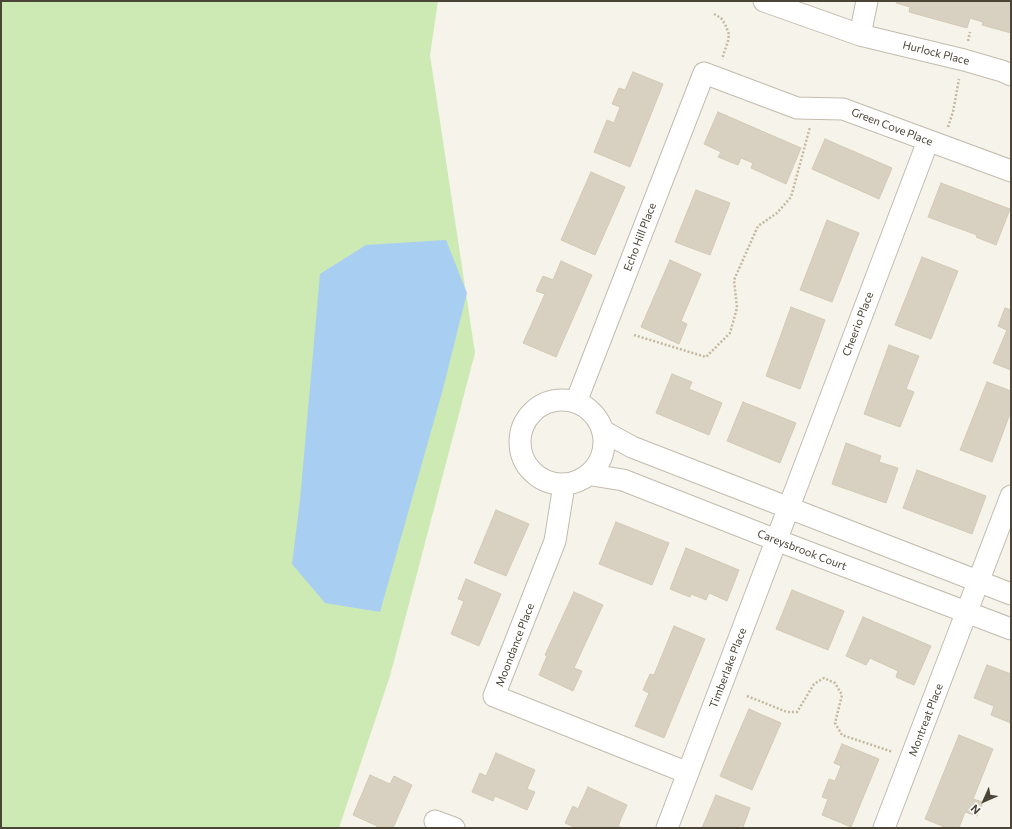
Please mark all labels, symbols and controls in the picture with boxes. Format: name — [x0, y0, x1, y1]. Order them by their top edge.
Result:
street label: Hurlock Place — [901, 38, 971, 68]
street label: Green Cove Place — [849, 105, 935, 149]
street label: Echo Hill Place — [621, 201, 659, 273]
street label: Cheerio Place — [840, 290, 876, 358]
street label: Careysbrook Court — [755, 527, 849, 573]
street label: Moondance Place — [493, 601, 537, 689]
street label: Timberlake Place — [707, 626, 749, 710]
street label: Montreat Place — [906, 682, 946, 758]
north arrow — [964, 781, 1004, 821]
text: N — [968, 802, 983, 817]

